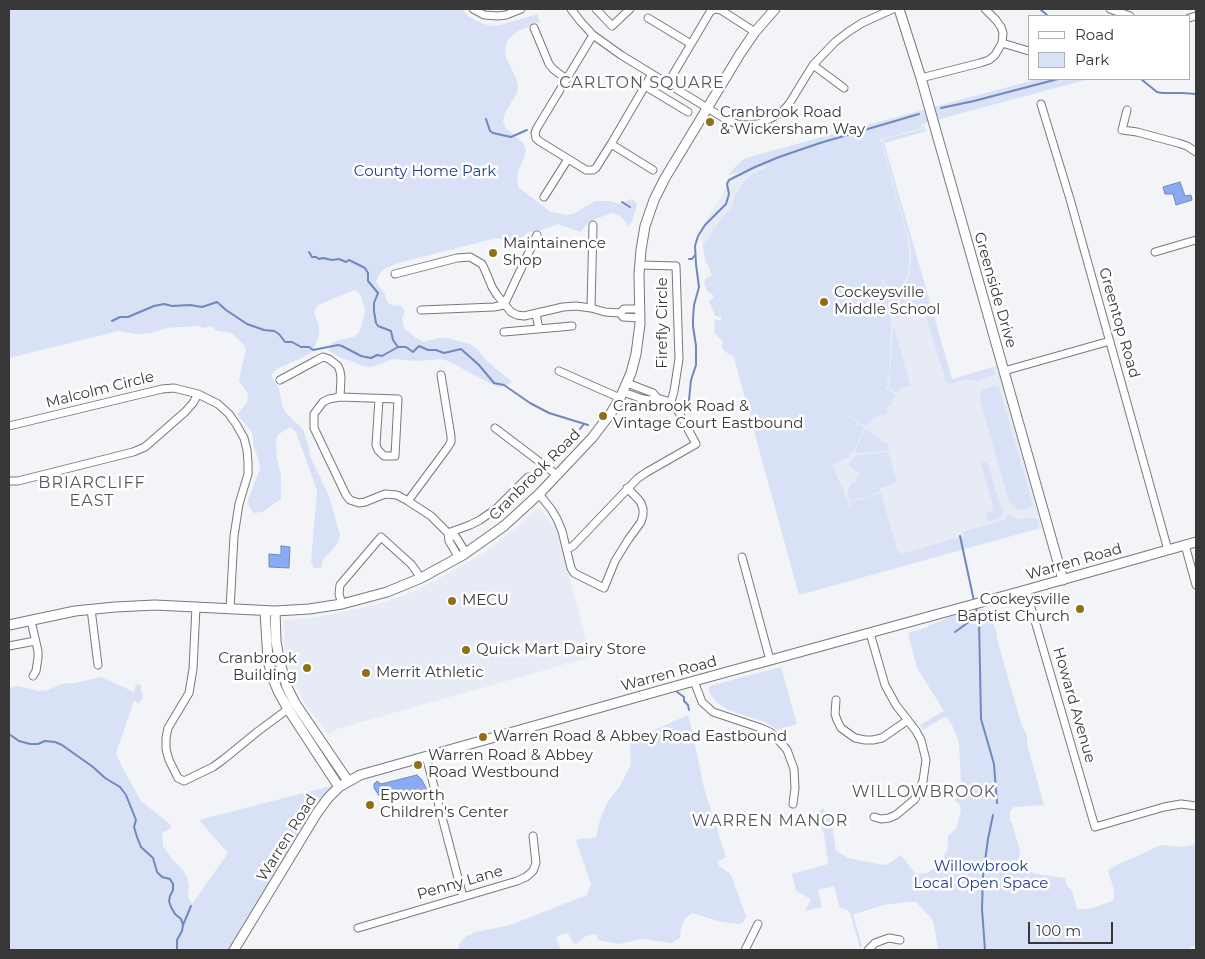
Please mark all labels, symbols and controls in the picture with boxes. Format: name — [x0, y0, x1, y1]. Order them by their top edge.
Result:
legend — [1028, 15, 1190, 80]
text: Road — [1075, 25, 1114, 44]
text: Park — [1075, 50, 1109, 69]
district label: CARLTON SQUARE — [558, 73, 726, 93]
place label: Cranbrook Road & Wickersham Way — [720, 104, 865, 139]
marker: Cranbrook Road & Wickersham Way — [704, 116, 716, 128]
park label: County Home Park — [354, 163, 496, 181]
street label: Greenside Drive — [970, 230, 1020, 350]
place label: Maintainence Shop — [503, 235, 606, 270]
marker: Maintainence Shop — [487, 247, 499, 259]
street label: Greentop Road — [1095, 266, 1143, 380]
street label: Firefly Circle — [654, 277, 672, 369]
place label: Cockeysville Middle School — [834, 284, 940, 319]
marker: Cockeysville Middle School — [818, 296, 830, 308]
street label: Malcolm Circle — [44, 368, 156, 412]
place label: Cranbrook Road & Vintage Court Eastbound — [613, 398, 803, 433]
marker: Cranbrook Road & Vintage Court Eastbound — [597, 410, 609, 422]
street label: Cranbrook Road — [486, 426, 584, 524]
district label: BRIARCLIFF EAST — [37, 473, 147, 511]
street label: Warren Road — [1024, 540, 1124, 584]
place label: Cockeysville Baptist Church — [957, 591, 1070, 626]
place label: MECU — [462, 592, 509, 610]
marker: MECU — [446, 595, 458, 607]
marker: Cockeysville Baptist Church — [1074, 603, 1086, 615]
place label: Quick Mart Dairy Store — [476, 641, 646, 659]
marker: Quick Mart Dairy Store — [460, 644, 472, 656]
street label: Howard Avenue — [1049, 645, 1099, 765]
place label: Cranbrook Building — [218, 650, 297, 685]
street label: Warren Road — [619, 653, 719, 695]
marker: Cranbrook Building — [301, 662, 313, 674]
place label: Merrit Athletic — [376, 664, 484, 682]
marker: Merrit Athletic — [360, 667, 372, 679]
place label: Warren Road & Abbey Road Eastbound — [493, 728, 787, 746]
marker: Warren Road & Abbey Road Eastbound — [477, 731, 489, 743]
place label: Warren Road & Abbey Road Westbound — [428, 747, 593, 782]
marker: Warren Road & Abbey Road Westbound — [412, 759, 424, 771]
district label: WILLOWBROOK — [850, 782, 998, 802]
place label: Epworth Children's Center — [380, 787, 509, 822]
street label: Warren Road — [253, 791, 321, 885]
marker: Epworth Children's Center — [364, 799, 376, 811]
district label: WARREN MANOR — [690, 811, 850, 831]
park label: Willowbrook Local Open Space — [914, 858, 1048, 893]
street label: Penny Lane — [415, 862, 505, 904]
scale bar — [1030, 912, 1115, 944]
text: 100 m — [1036, 921, 1081, 940]

